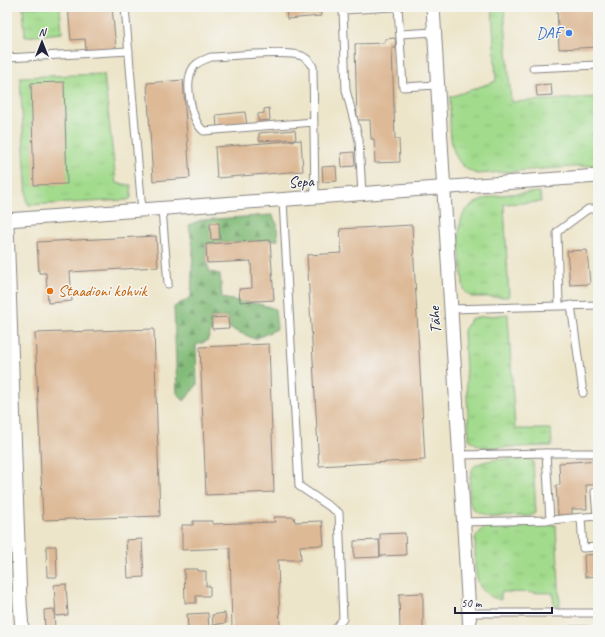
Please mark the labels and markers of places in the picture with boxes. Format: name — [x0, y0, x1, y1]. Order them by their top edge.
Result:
place label: DAF — [536, 23, 565, 43]
marker: DAF — [564, 28, 574, 38]
place label: Staadioni kohvik — [58, 281, 148, 301]
marker: Staadioni kohvik — [45, 286, 55, 296]

